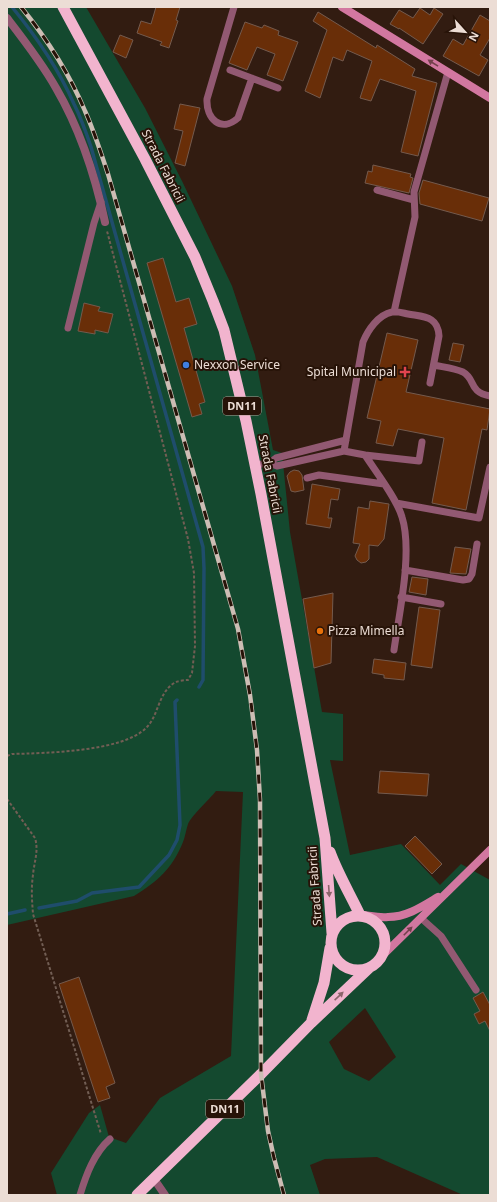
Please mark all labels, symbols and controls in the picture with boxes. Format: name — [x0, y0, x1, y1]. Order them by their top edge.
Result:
north arrow — [445, 12, 485, 52]
text: N — [466, 29, 483, 44]
one-way arrow — [428, 59, 438, 67]
street label: Strada Fabricii — [138, 126, 189, 205]
place label: Nexxon Service — [194, 356, 280, 373]
marker: Nexxon Service — [181, 360, 191, 370]
place label: Spital Municipal — [307, 363, 396, 380]
marker: Spital Municipal — [399, 366, 411, 378]
road number: DN11 — [223, 397, 261, 415]
street label: Strada Fabricii — [255, 433, 286, 515]
place label: Pizza Mimella — [328, 622, 404, 639]
marker: Pizza Mimella — [315, 626, 325, 636]
street label: Strada Fabricii — [303, 846, 326, 927]
one-way arrow — [325, 885, 332, 897]
one-way arrow — [403, 926, 413, 936]
one-way arrow — [334, 991, 344, 1000]
road number: DN11 — [206, 1100, 244, 1118]

